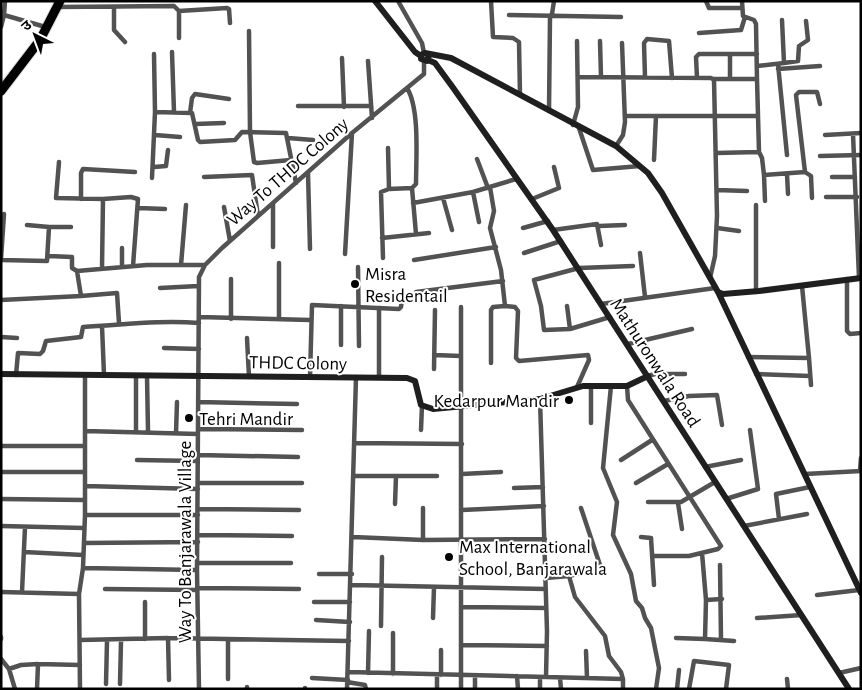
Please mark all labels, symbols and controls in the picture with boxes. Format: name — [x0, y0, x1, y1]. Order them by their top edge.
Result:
north arrow — [10, 10, 60, 60]
text: उ — [19, 18, 35, 34]
street label: Way To THDC Colony — [224, 114, 352, 230]
place label: Misra Residentail — [365, 265, 448, 306]
marker: Misra Residentail — [349, 278, 361, 290]
street label: Mathuronwala Road — [606, 295, 703, 431]
street label: THDC Colony — [249, 353, 347, 374]
place label: Kedarpur Mandir — [434, 392, 559, 411]
marker: Kedarpur Mandir — [563, 394, 575, 406]
place label: Tehri Mandir — [199, 410, 293, 429]
marker: Tehri Mandir — [183, 412, 195, 424]
street label: Way To Banjarawala Village — [176, 441, 195, 643]
place label: Max International School, Banjarawala — [459, 538, 607, 579]
marker: Max International School, Banjarawala — [443, 551, 455, 563]

